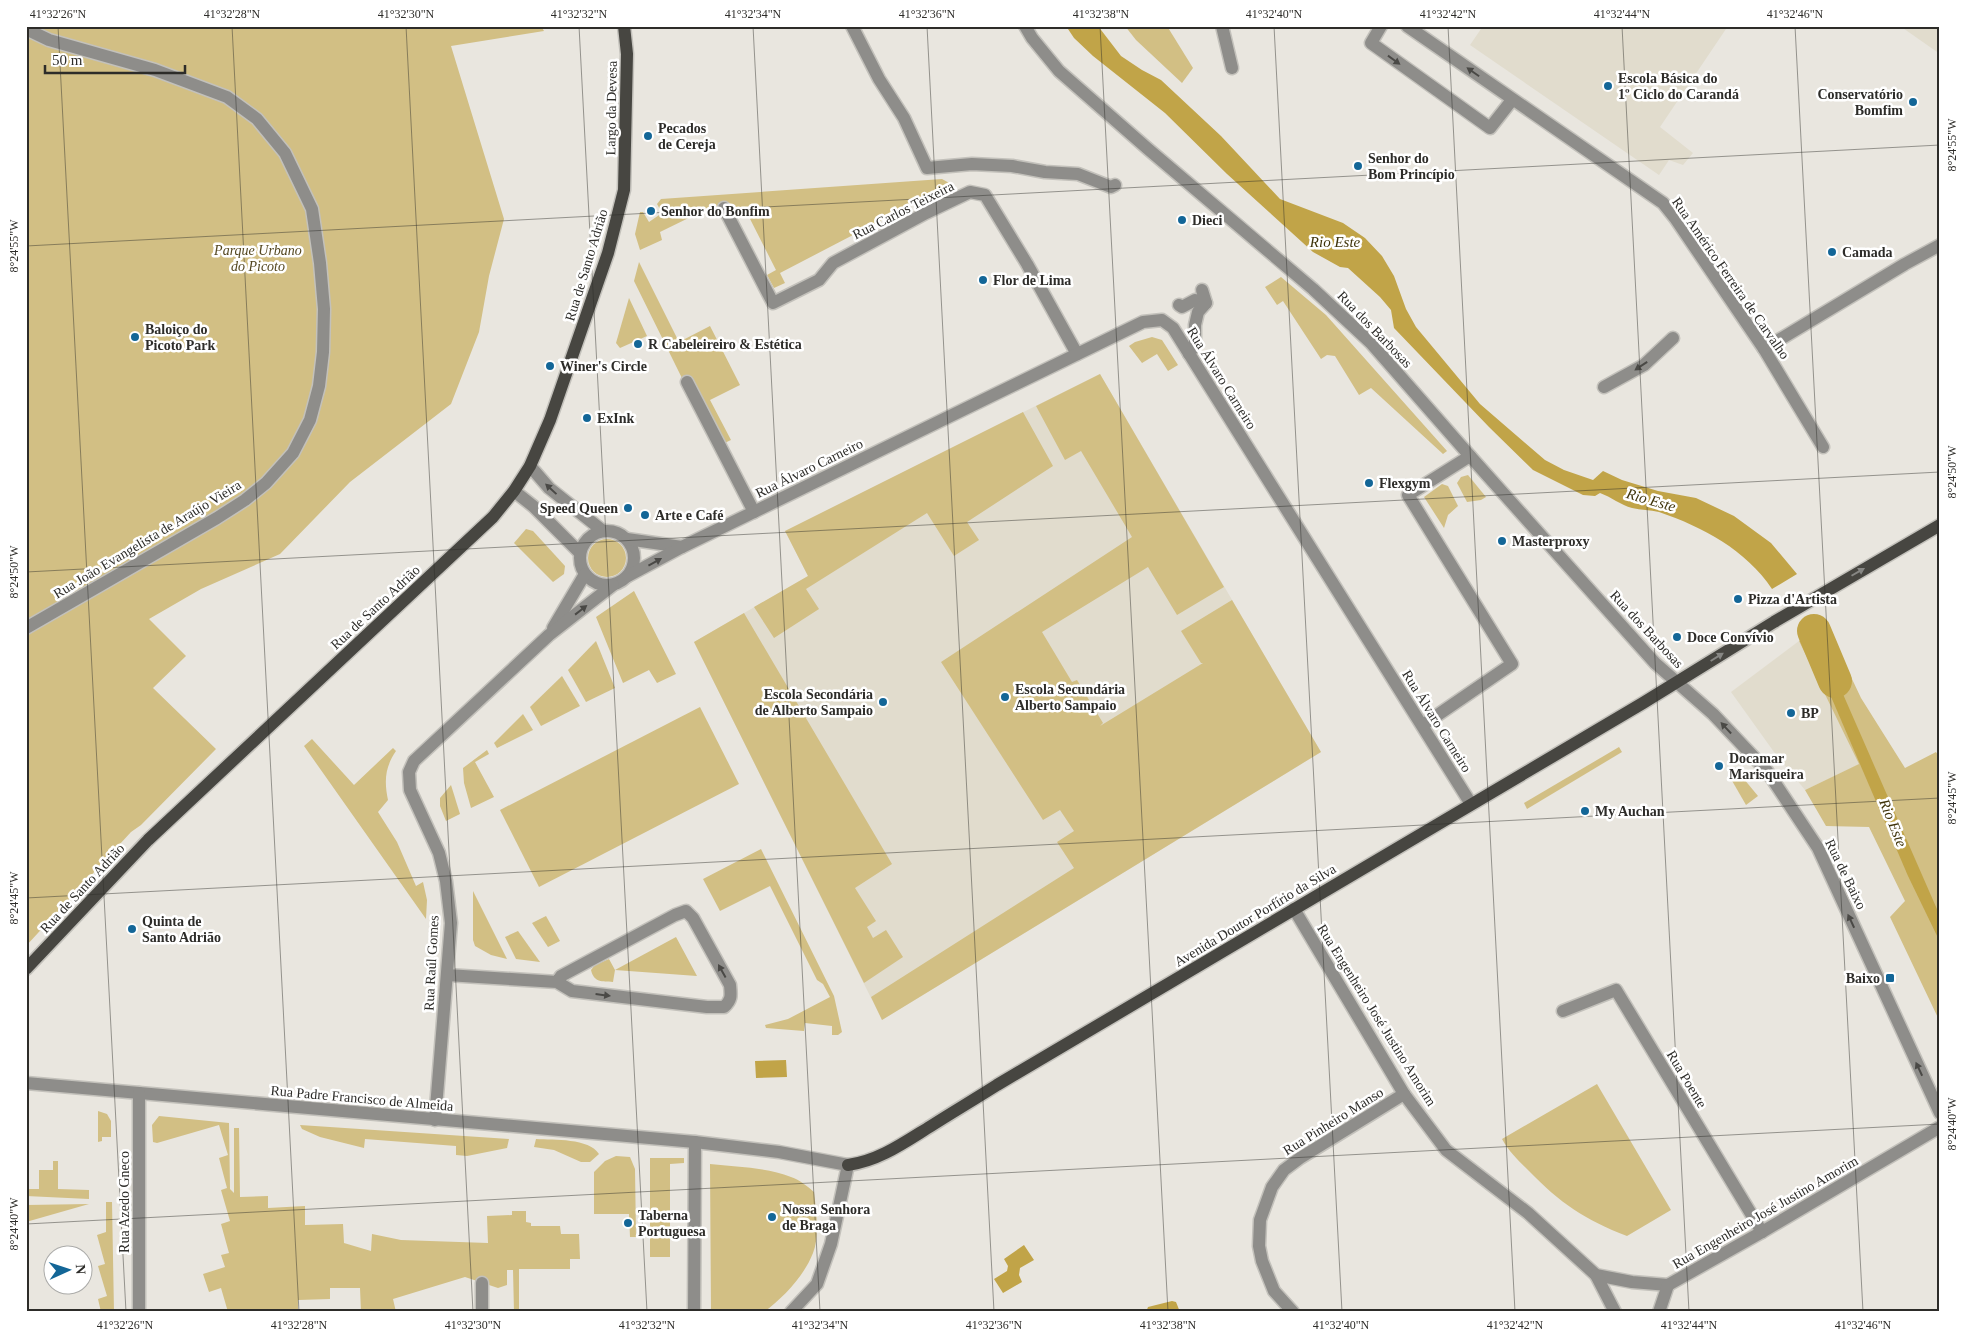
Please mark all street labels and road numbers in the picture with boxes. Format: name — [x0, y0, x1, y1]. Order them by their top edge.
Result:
street label: Largo da Devesa — [603, 60, 620, 155]
street label: Rua Carlos Teixeira — [850, 178, 957, 242]
street label: Rua Américo Ferreira de Carvalho — [1669, 195, 1792, 362]
street label: Rua de Santo Adrião — [562, 207, 611, 323]
street label: Rua dos Barbosas — [1334, 288, 1415, 371]
street label: Rua Álvaro Carneiro — [1184, 324, 1260, 432]
street label: Rua Álvaro Carneiro — [753, 435, 865, 501]
street label: Rua João Evangelista de Araújo Vieira — [51, 477, 244, 602]
street label: Rua de Santo Adrião — [328, 562, 423, 652]
street label: Rua dos Barbosas — [1607, 588, 1686, 671]
street label: Rua Álvaro Carneiro — [1399, 667, 1475, 775]
street label: Rua de Baixo — [1822, 837, 1869, 912]
street label: Rua de Santo Adrião — [37, 841, 127, 936]
street label: Avenida Doutor Porfírio da Silva — [1172, 861, 1339, 970]
street label: Rua Raúl Gomes — [422, 915, 441, 1011]
street label: Rua Engenheiro José Justino Amorim — [1314, 922, 1439, 1109]
street label: Rua Poente — [1664, 1048, 1710, 1111]
street label: Rua Padre Francisco de Almeida — [270, 1083, 455, 1114]
street label: Rua Pinheiro Manso — [1280, 1085, 1386, 1158]
street label: Rua Azedo Gneco — [117, 1151, 132, 1253]
street label: Rua Engenheiro José Justino Amorim — [1670, 1153, 1861, 1272]

